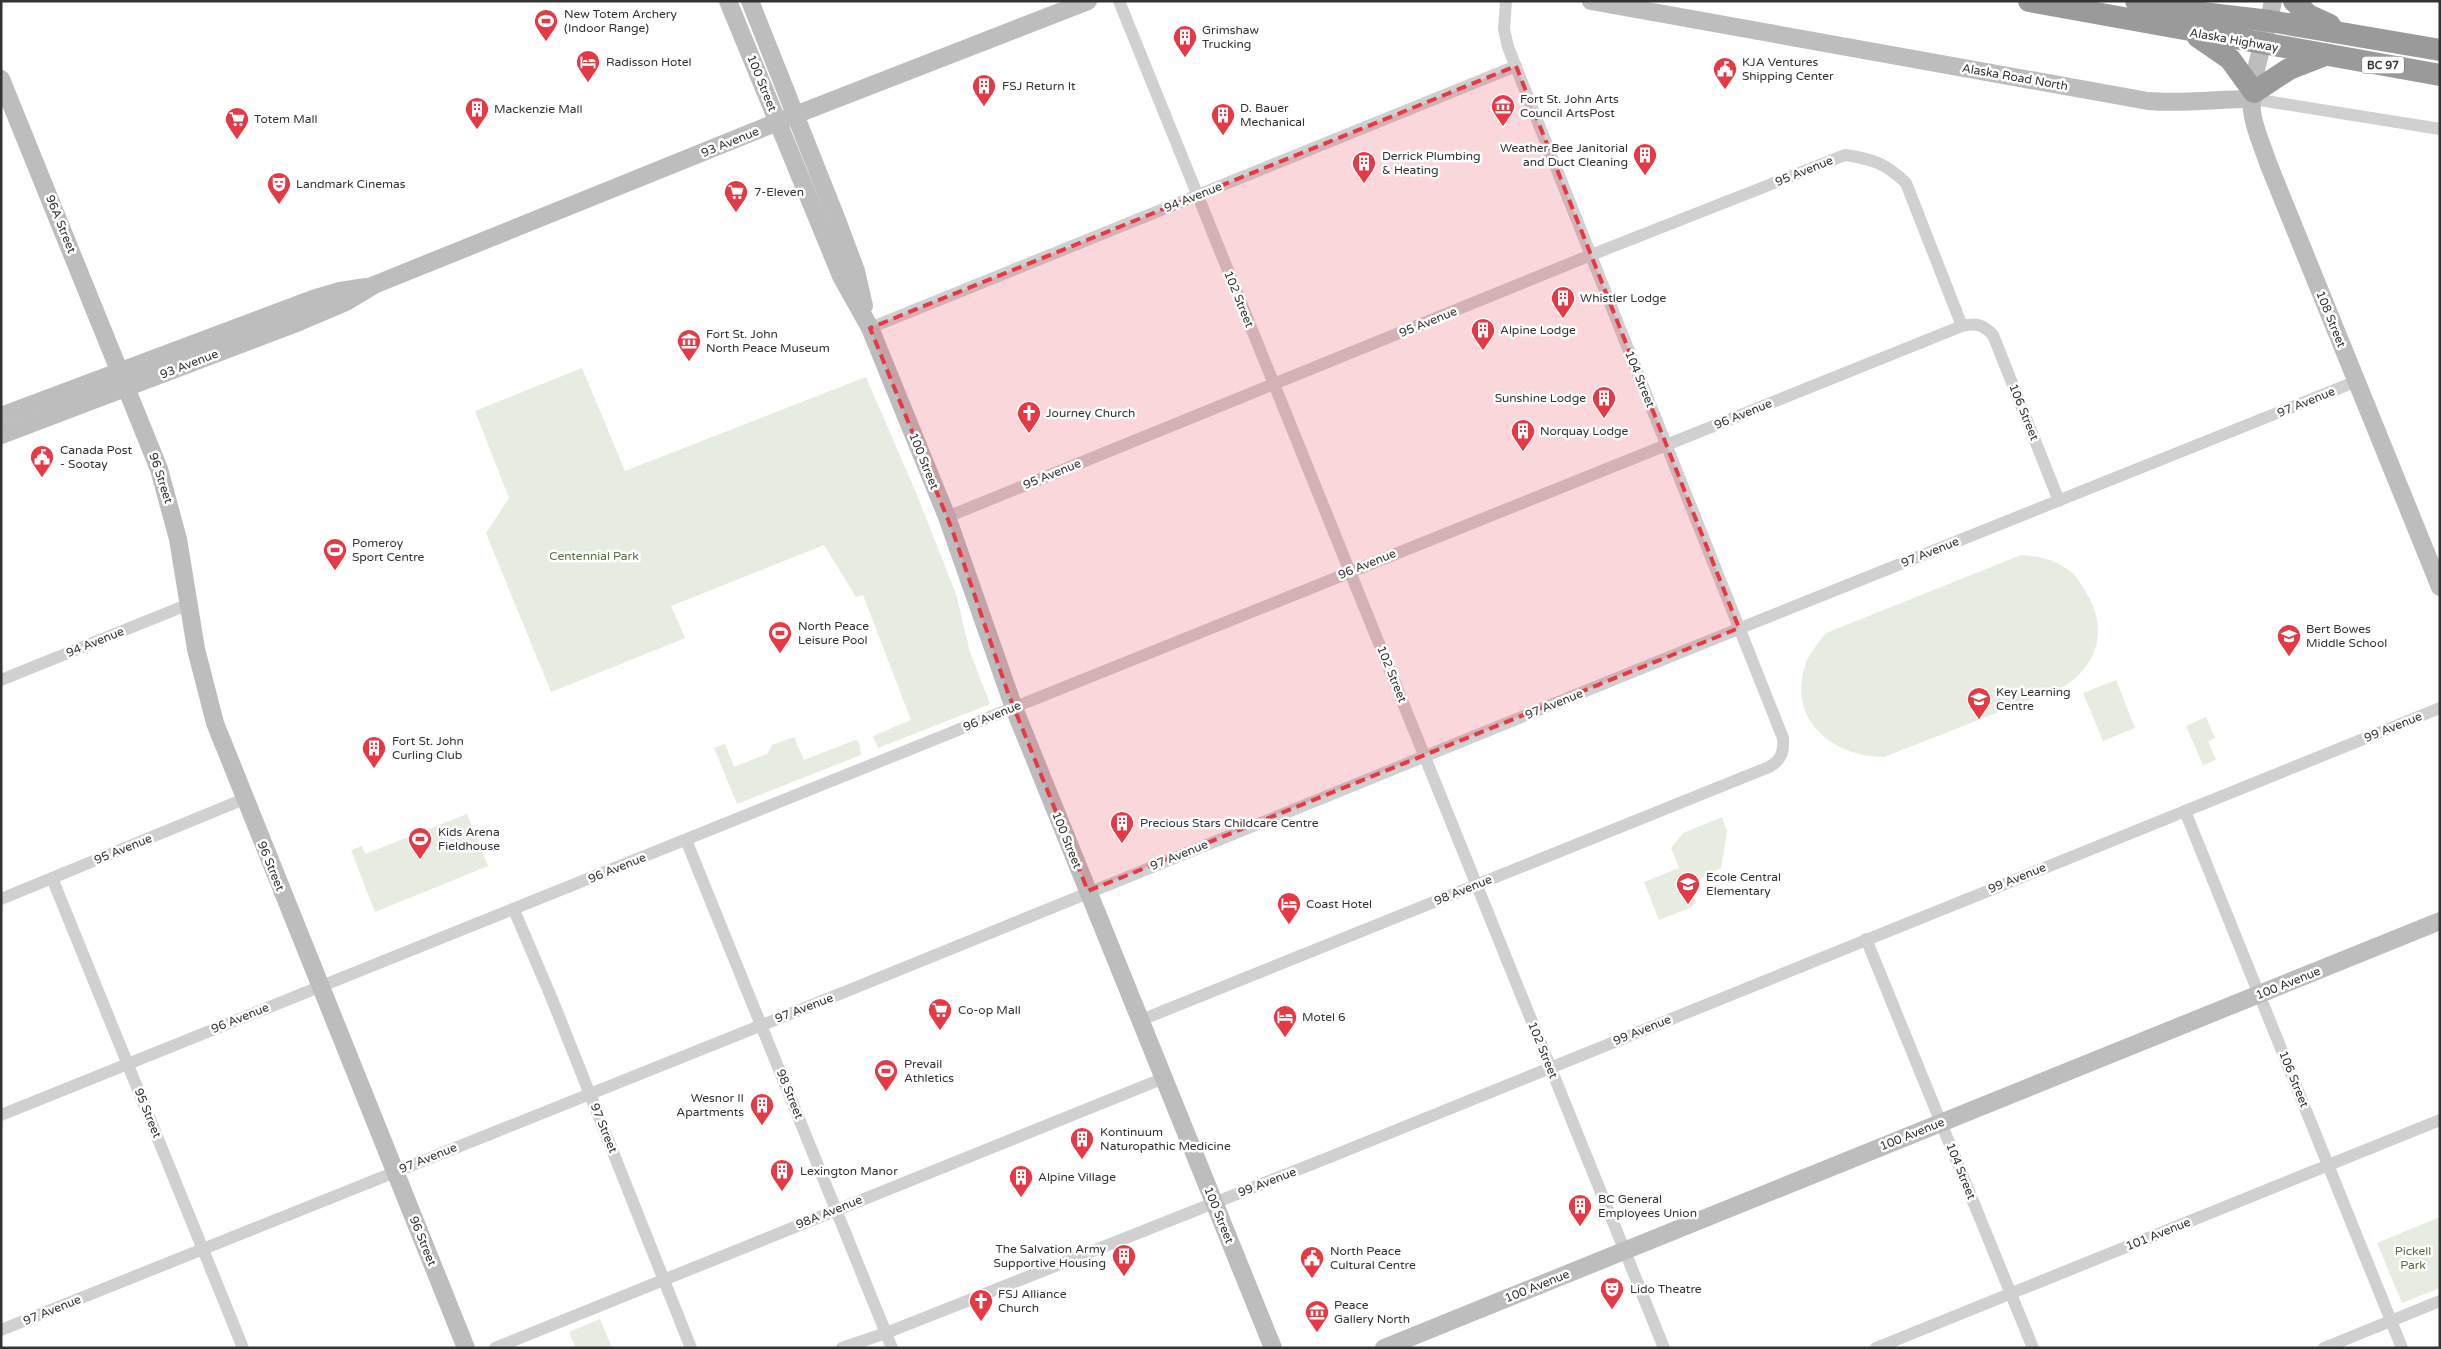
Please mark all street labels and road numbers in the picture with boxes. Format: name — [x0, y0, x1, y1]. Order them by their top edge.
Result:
street label: Alaska Highway — [2189, 25, 2280, 55]
street label: 100 Street — [744, 53, 780, 114]
road number: BC 97 — [2362, 56, 2404, 74]
street label: Alaska Road North — [1961, 61, 2069, 93]
street label: 93 Avenue — [699, 124, 761, 160]
street label: 95 Avenue — [1773, 153, 1835, 189]
street label: 94 Avenue — [1162, 179, 1224, 215]
street label: 96A Street — [43, 193, 79, 255]
street label: 102 Street — [1221, 269, 1257, 330]
street label: 108 Street — [2313, 289, 2349, 350]
street label: 95 Avenue — [1397, 304, 1459, 340]
street label: 93 Avenue — [158, 346, 220, 381]
street label: 104 Street — [1622, 349, 1658, 410]
street label: 106 Street — [2006, 382, 2042, 443]
street label: 97 Avenue — [2275, 384, 2337, 420]
street label: 96 Avenue — [1712, 396, 1774, 432]
street label: 100 Street — [906, 431, 942, 492]
street label: 96 Street — [146, 451, 176, 506]
street label: 95 Avenue — [1021, 456, 1083, 492]
street label: 97 Avenue — [1899, 534, 1961, 570]
street label: 96 Avenue — [1336, 546, 1398, 582]
street label: 94 Avenue — [64, 624, 126, 660]
street label: 102 Street — [1374, 644, 1410, 705]
street label: 97 Avenue — [1523, 686, 1585, 722]
street label: 96 Avenue — [961, 698, 1023, 734]
street label: 99 Avenue — [2362, 709, 2424, 745]
street label: 100 Street — [1049, 810, 1085, 871]
street label: 95 Avenue — [92, 831, 154, 867]
street label: 97 Avenue — [1148, 837, 1210, 873]
street label: 96 Street — [255, 839, 287, 893]
street label: 96 Avenue — [586, 850, 648, 886]
street label: 99 Avenue — [1986, 860, 2048, 896]
street label: 98 Avenue — [1432, 872, 1494, 908]
street label: 100 Avenue — [2254, 964, 2323, 1002]
street label: 97 Avenue — [773, 990, 835, 1025]
street label: 96 Avenue — [209, 1000, 271, 1036]
street label: 99 Avenue — [1611, 1012, 1673, 1048]
street label: 102 Street — [1525, 1020, 1561, 1081]
street label: 106 Street — [2276, 1049, 2312, 1110]
street label: 98 Street — [774, 1067, 806, 1121]
street label: 95 Street — [132, 1086, 164, 1140]
street label: 97 Street — [588, 1101, 620, 1155]
street label: 100 Avenue — [1878, 1115, 1947, 1153]
street label: 97 Avenue — [397, 1140, 459, 1176]
street label: 104 Street — [1943, 1141, 1979, 1202]
street label: 99 Avenue — [1236, 1164, 1298, 1199]
street label: 100 Street — [1201, 1185, 1237, 1246]
street label: 98A Avenue — [794, 1192, 864, 1232]
street label: 96 Street — [407, 1214, 439, 1268]
street label: 101 Avenue — [2124, 1215, 2193, 1253]
street label: 100 Avenue — [1503, 1267, 1572, 1305]
street label: 97 Avenue — [21, 1292, 83, 1328]

